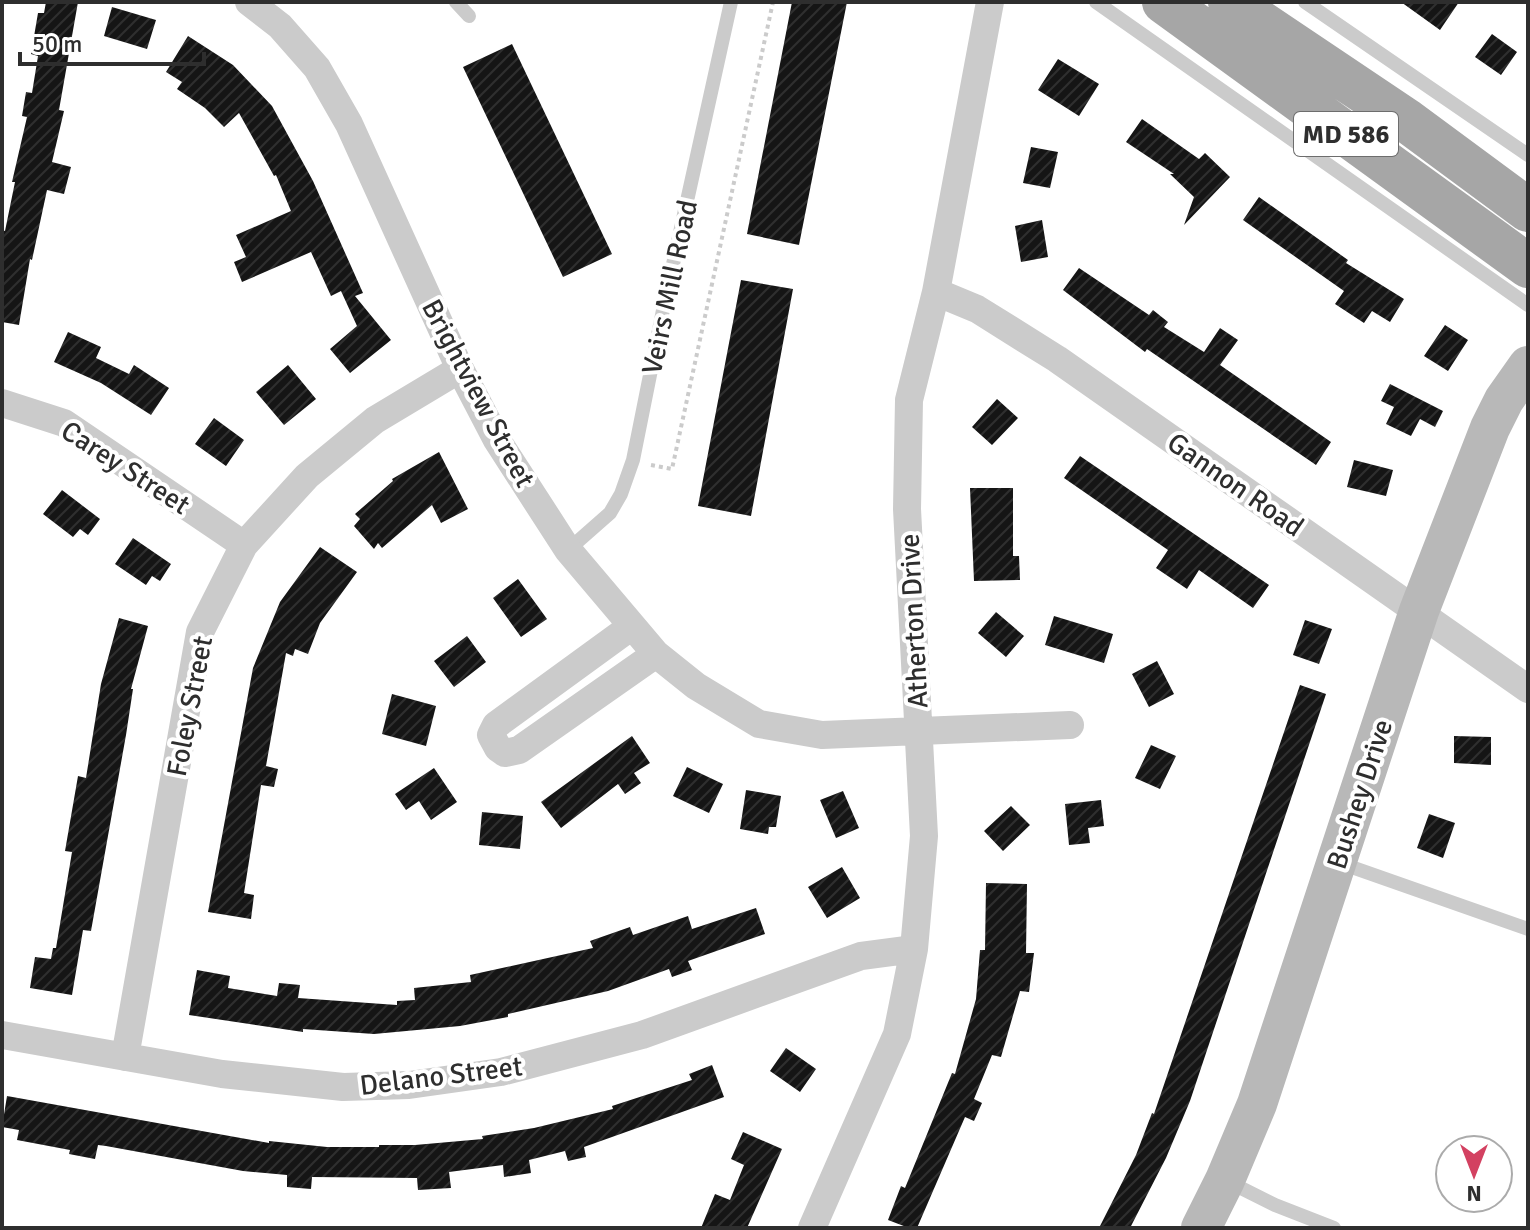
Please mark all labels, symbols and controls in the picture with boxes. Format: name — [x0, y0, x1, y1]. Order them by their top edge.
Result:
scale bar — [20, 16, 204, 66]
text: 50 m — [32, 29, 82, 59]
road number: MD 586 — [1294, 112, 1398, 156]
street label: Veirs Mill Road — [635, 197, 705, 378]
street label: Brightview Street — [414, 294, 542, 493]
street label: Carey Street — [55, 414, 196, 522]
street label: Gannon Road — [1161, 425, 1310, 544]
street label: Atherton Drive — [892, 533, 936, 709]
street label: Foley Street — [160, 633, 220, 779]
street label: Bushey Drive — [1320, 715, 1400, 873]
street label: Delano Street — [358, 1049, 525, 1103]
north arrow — [1434, 1134, 1514, 1214]
text: N — [1466, 1180, 1482, 1207]

